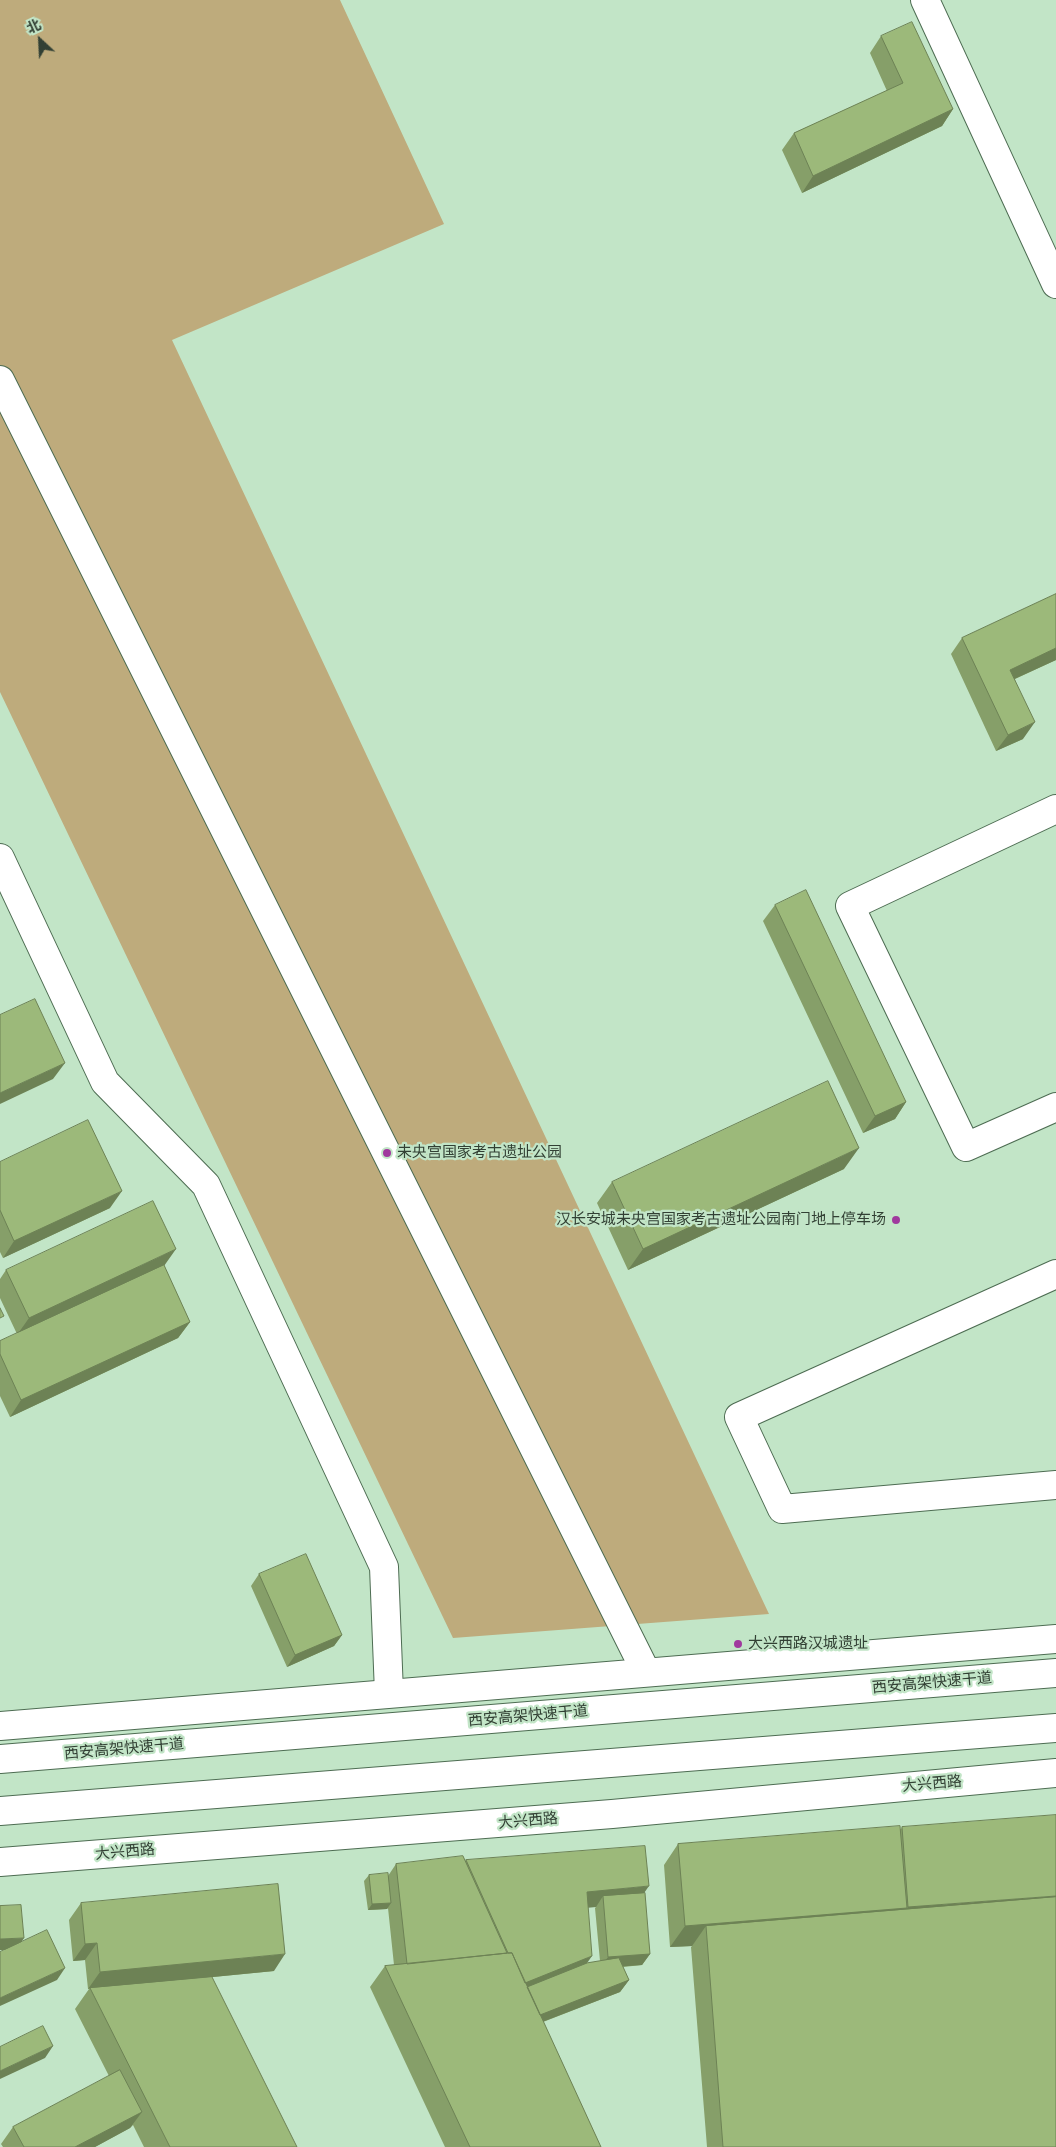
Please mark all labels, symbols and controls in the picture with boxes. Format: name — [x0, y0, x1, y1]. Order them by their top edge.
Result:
north arrow — [15, 15, 65, 65]
text: 北 — [24, 15, 44, 38]
place label: 未央宫国家考古遗址公园 — [397, 1144, 562, 1162]
marker: 未央宫国家考古遗址公园 — [381, 1147, 393, 1159]
place label: 汉长安城未央宫国家考古遗址公园南门地上停车场 — [556, 1211, 886, 1229]
marker: 汉长安城未央宫国家考古遗址公园南门地上停车场 — [890, 1214, 902, 1226]
place label: 大兴西路汉城遗址 — [748, 1635, 868, 1653]
marker: 大兴西路汉城遗址 — [732, 1638, 744, 1650]
street label: 西安高架快速干道 — [871, 1669, 993, 1697]
street label: 西安高架快速干道 — [467, 1702, 589, 1730]
street label: 西安高架快速干道 — [63, 1735, 185, 1763]
street label: 大兴西路 — [901, 1772, 963, 1796]
street label: 大兴西路 — [497, 1809, 559, 1833]
street label: 大兴西路 — [94, 1840, 156, 1864]

